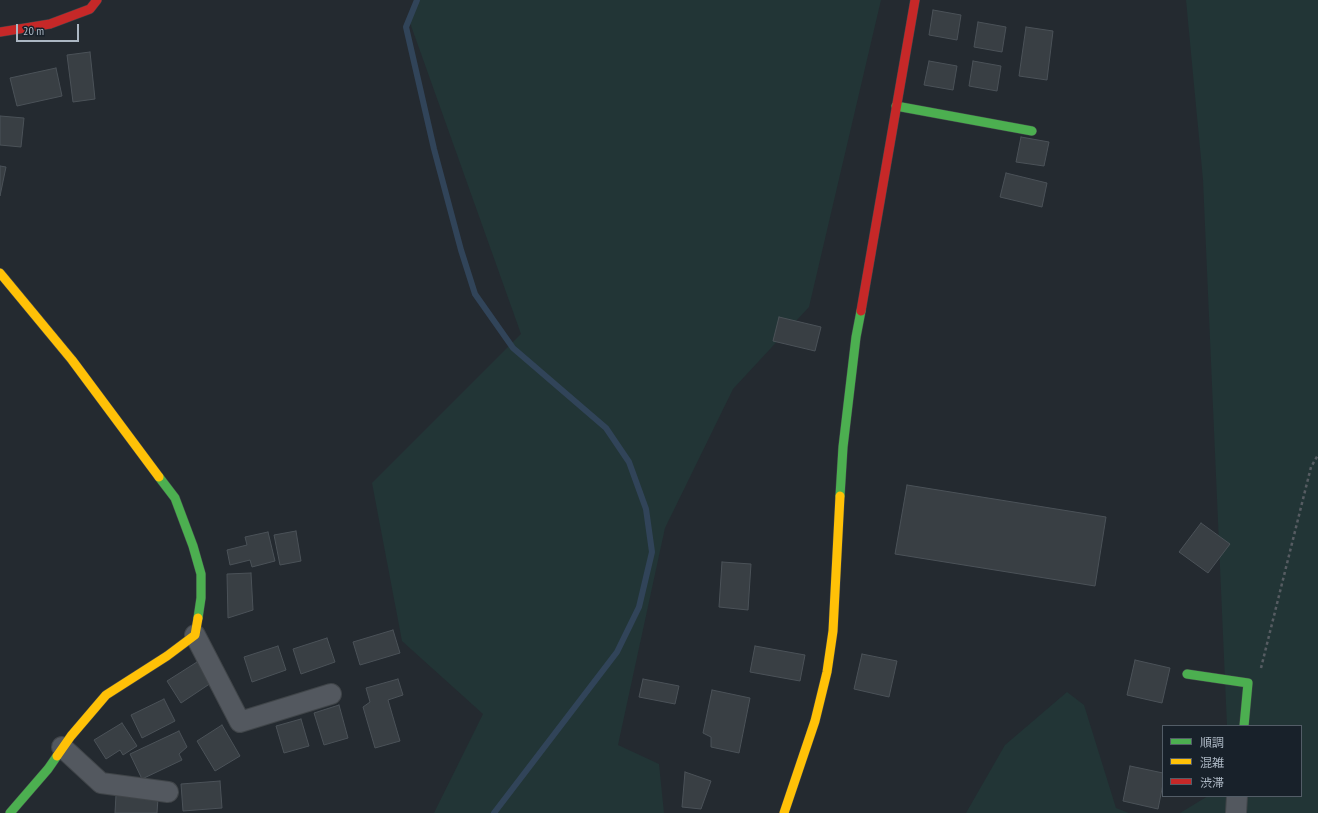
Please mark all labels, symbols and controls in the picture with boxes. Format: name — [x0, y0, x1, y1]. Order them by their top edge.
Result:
scale bar — [18, 16, 81, 42]
text: 20 m — [23, 23, 44, 38]
legend — [1162, 725, 1302, 797]
text: 順調 — [1200, 735, 1224, 750]
text: 混雑 — [1200, 755, 1224, 770]
text: 渋滞 — [1200, 775, 1224, 790]

